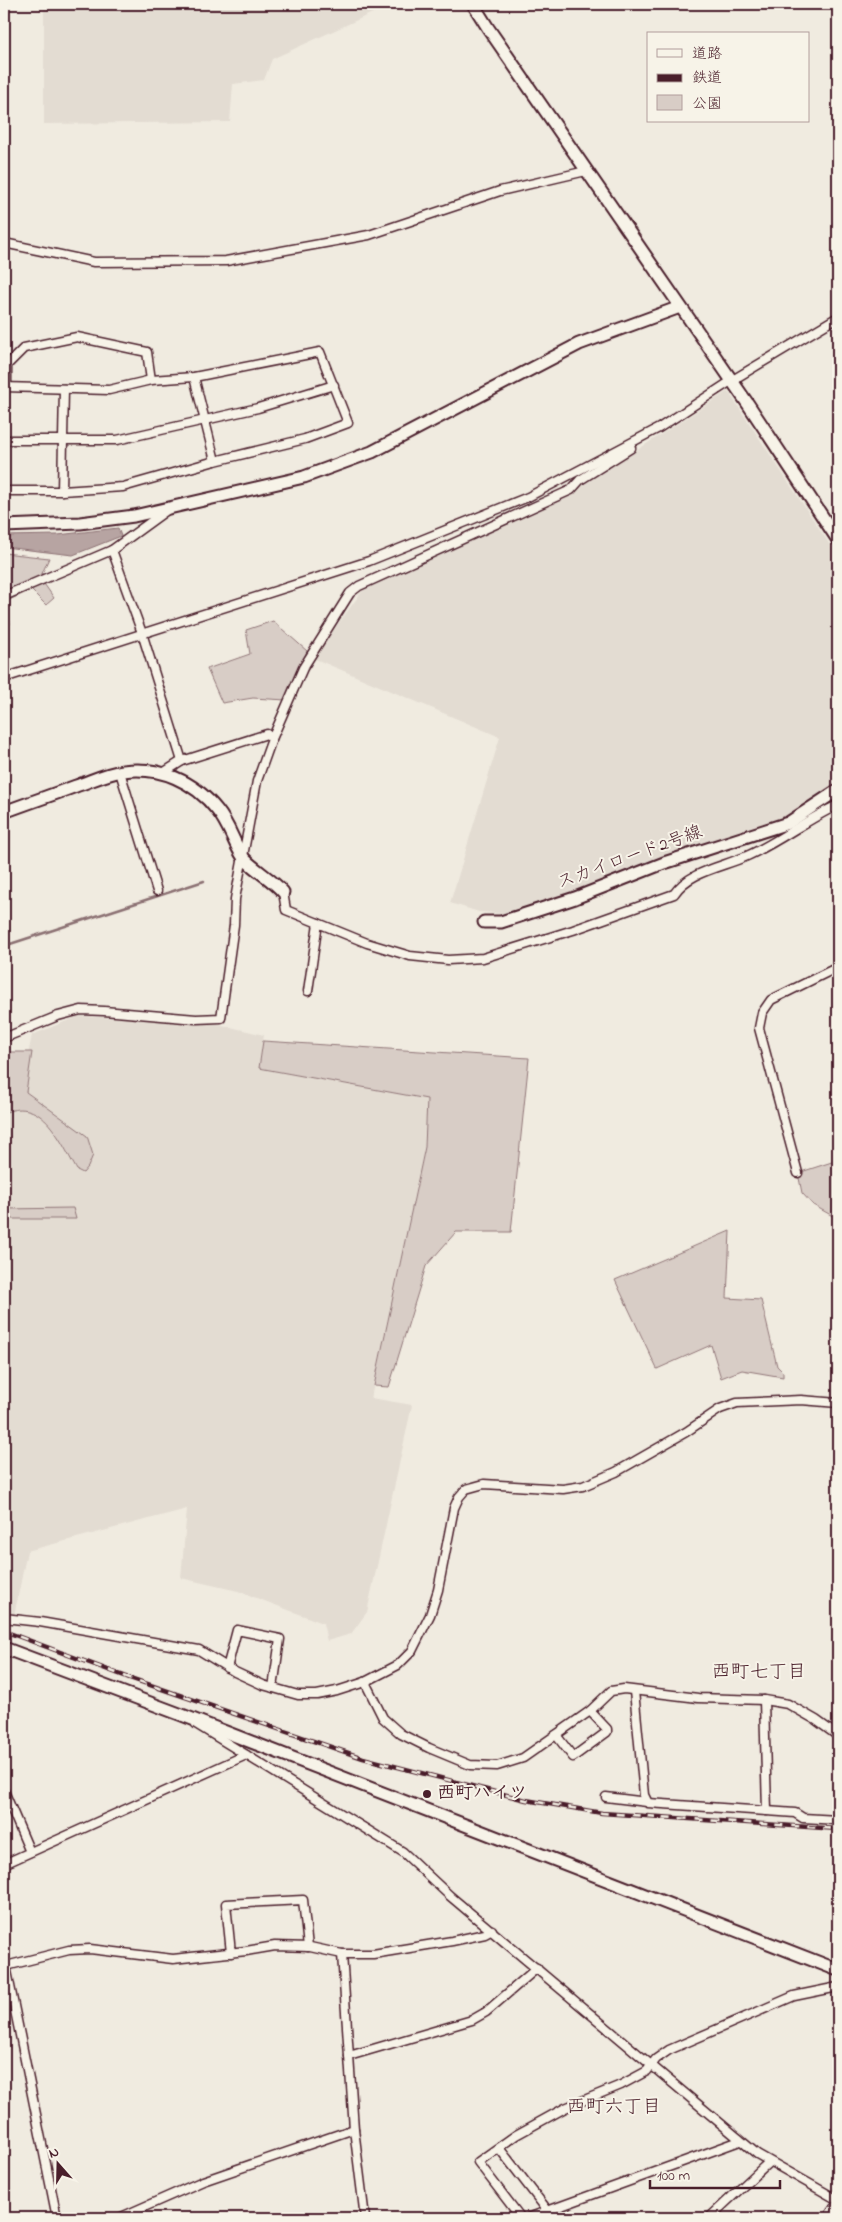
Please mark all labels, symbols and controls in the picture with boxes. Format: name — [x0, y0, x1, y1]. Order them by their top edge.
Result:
legend — [647, 32, 810, 122]
text: 道路 — [692, 43, 722, 65]
text: 鉄道 — [692, 67, 722, 89]
text: 公園 — [692, 93, 722, 115]
street label: スカイロード2号線 — [554, 820, 706, 896]
district label: 西町七丁目 — [711, 1659, 807, 1686]
place label: 西町ハイツ — [437, 1781, 527, 1807]
marker: 西町ハイツ — [421, 1788, 433, 1800]
district label: 西町六丁目 — [566, 2094, 662, 2121]
north arrow — [32, 2140, 82, 2190]
text: N — [46, 2142, 62, 2165]
scale bar — [650, 2157, 780, 2189]
text: 100 m — [657, 2165, 690, 2187]

